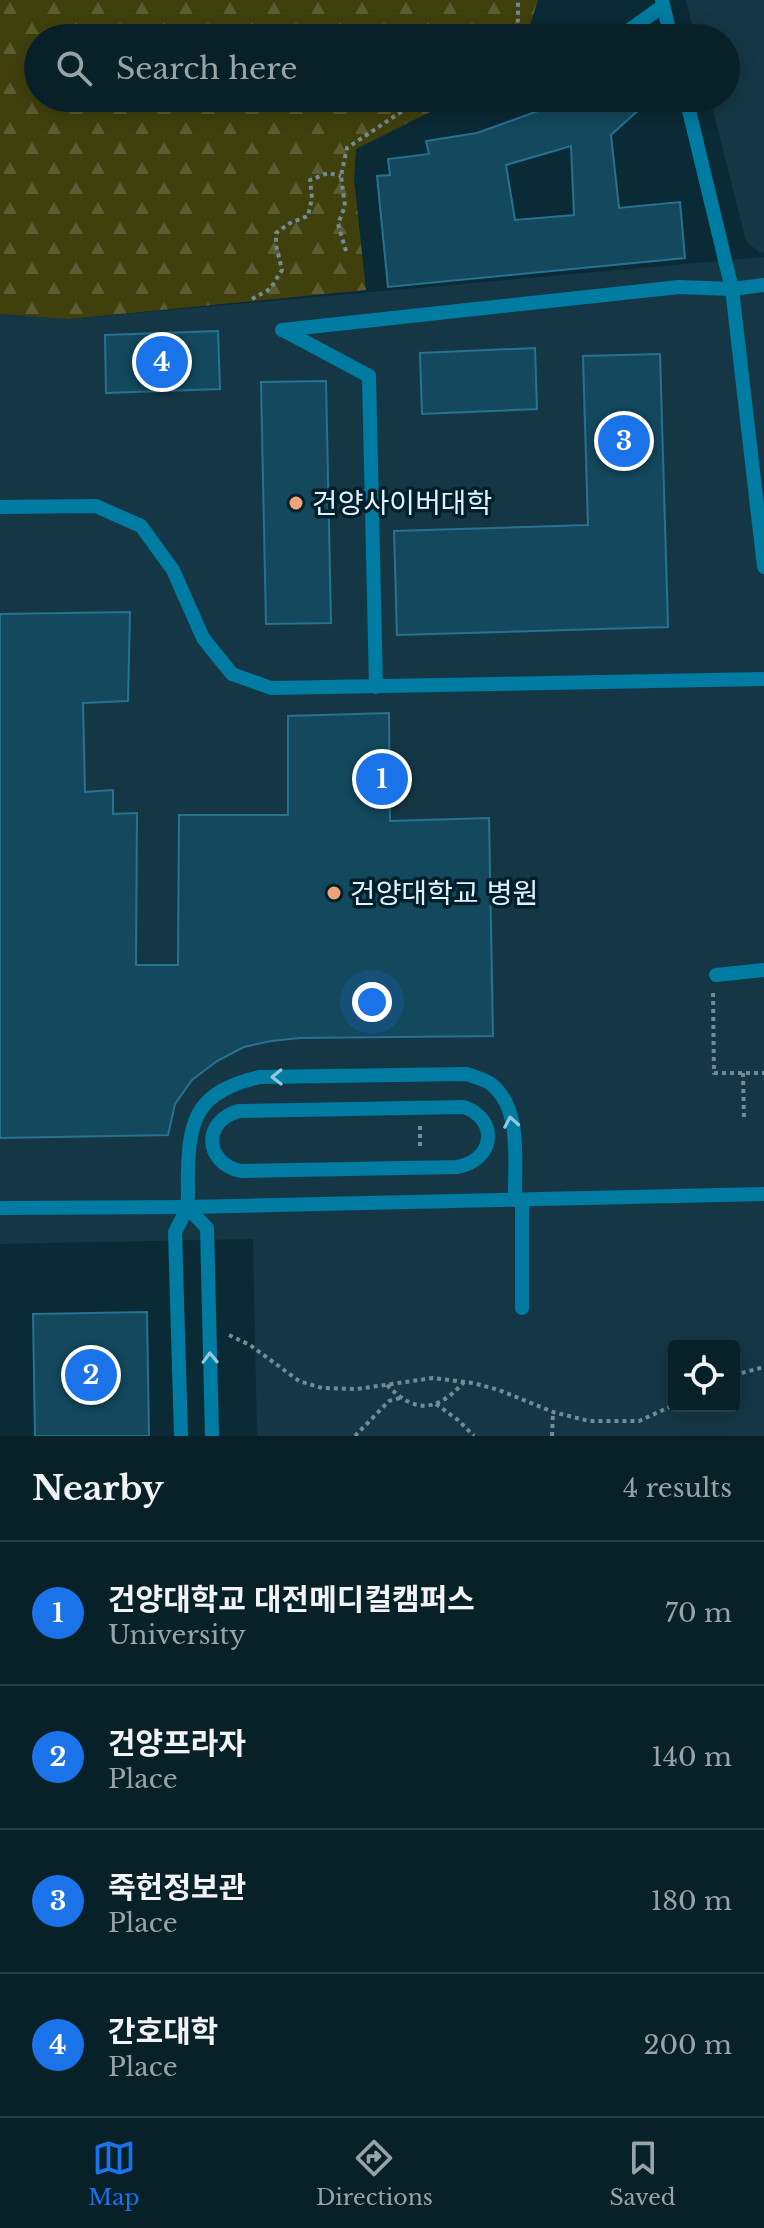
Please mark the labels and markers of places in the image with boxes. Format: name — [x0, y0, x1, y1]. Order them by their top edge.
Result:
pin: 4 — [136, 332, 188, 392]
pin: 3 — [598, 411, 650, 471]
place label: 건양사이버대학 — [312, 486, 492, 521]
marker: 건양사이버대학 — [287, 494, 305, 512]
pin: 1 — [356, 749, 408, 809]
place label: 건양대학교 병원 — [350, 876, 538, 911]
marker: 건양대학교 병원 — [325, 884, 343, 902]
pin: 2 — [65, 1345, 117, 1405]

